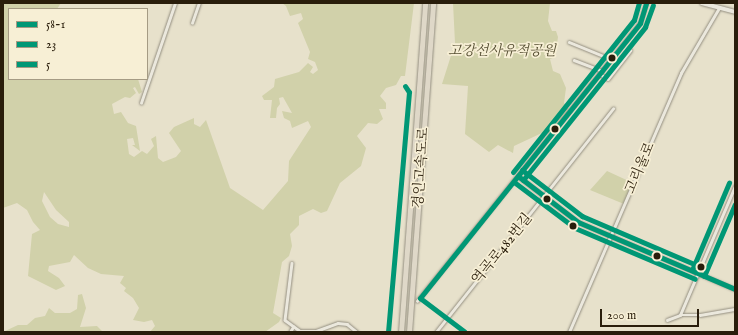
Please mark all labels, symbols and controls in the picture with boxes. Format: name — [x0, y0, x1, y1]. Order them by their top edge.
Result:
legend — [8, 8, 148, 80]
text: 58-1 — [46, 17, 65, 32]
text: 23 — [46, 37, 56, 52]
park label: 고강선사유적공원 — [448, 43, 556, 59]
unlabelled marker — [607, 53, 617, 63]
text: 5 — [46, 57, 50, 72]
unlabelled marker — [550, 124, 560, 134]
street label: 경인고속도로 — [410, 127, 432, 209]
street label: 고리울로 — [622, 140, 658, 196]
unlabelled marker — [542, 194, 552, 204]
street label: 역곡로482번길 — [468, 210, 536, 288]
unlabelled marker — [568, 221, 578, 231]
unlabelled marker — [652, 251, 662, 261]
unlabelled marker — [696, 262, 706, 272]
scale bar — [602, 301, 701, 327]
text: 200 m — [607, 308, 636, 323]

